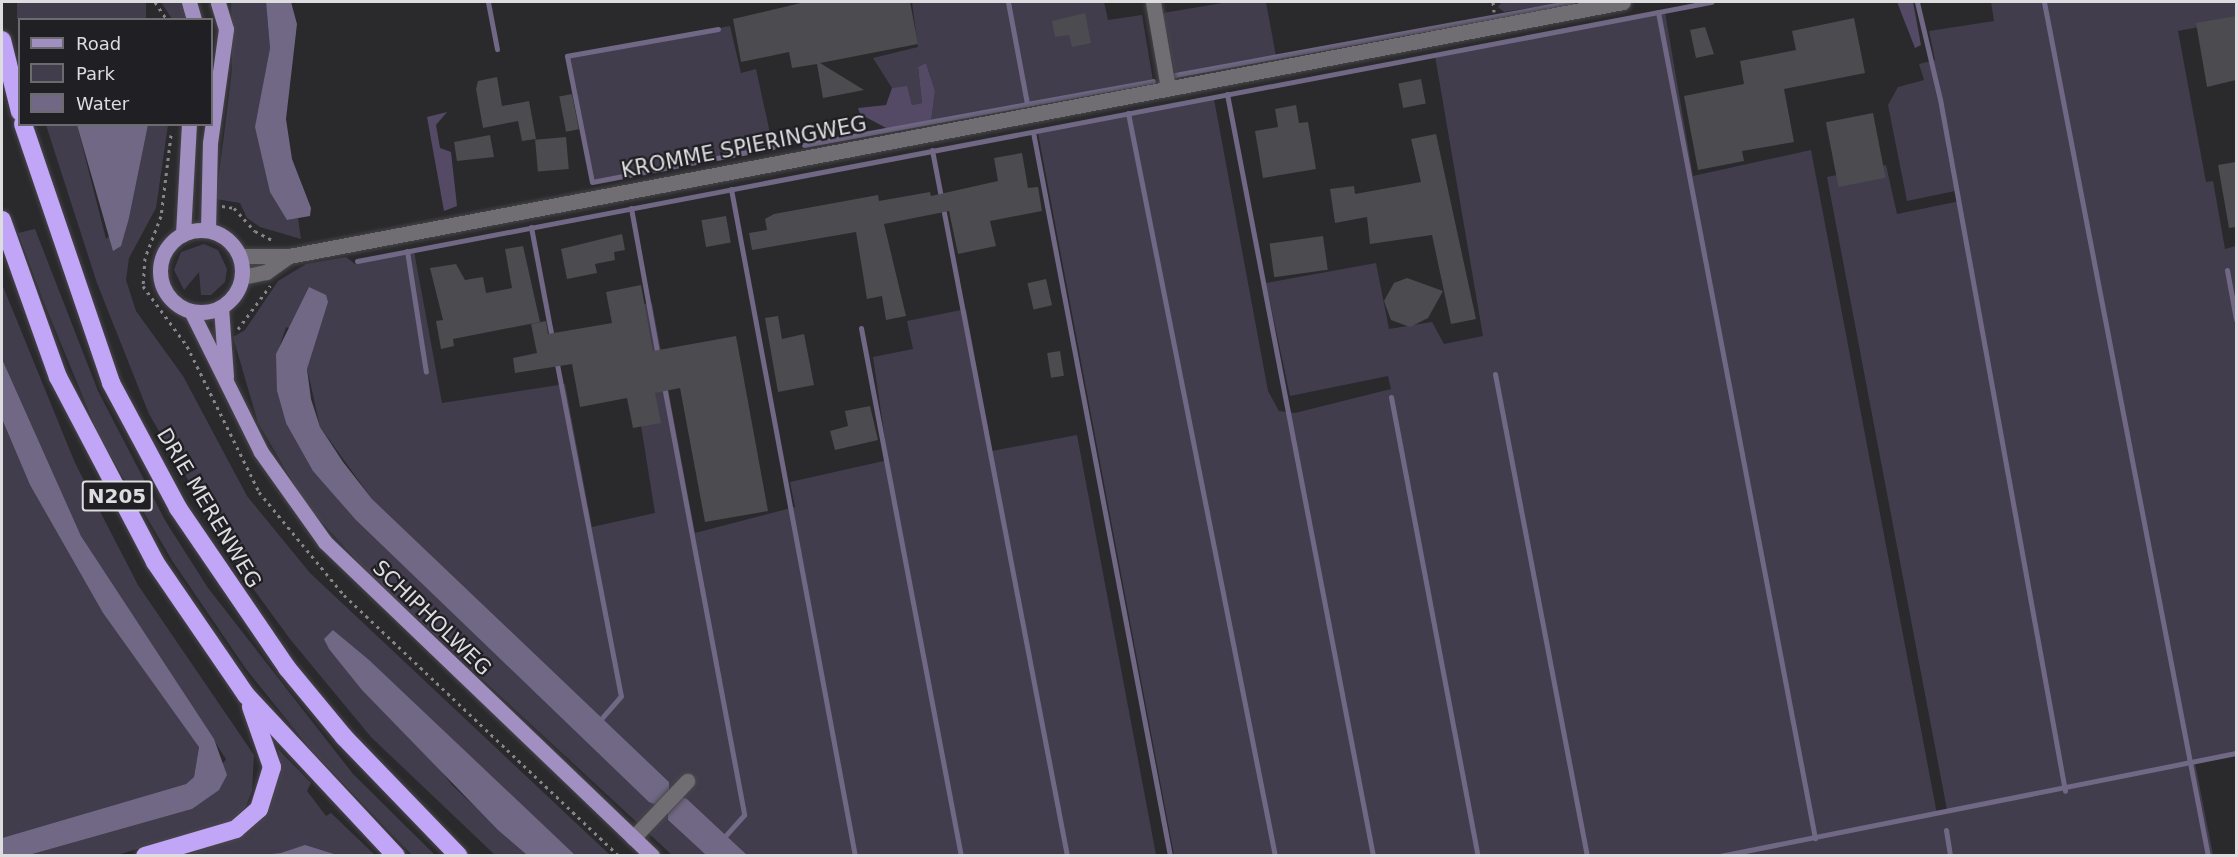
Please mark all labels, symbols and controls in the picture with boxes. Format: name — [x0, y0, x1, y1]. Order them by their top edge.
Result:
legend — [18, 18, 213, 126]
text: Road — [76, 33, 121, 54]
text: Park — [76, 63, 115, 84]
text: Water — [76, 93, 129, 114]
street label: KROMME SPIERINGWEG — [619, 111, 869, 183]
street label: DRIE MERENWEG — [151, 423, 267, 593]
road number: N205 — [81, 479, 153, 513]
street label: SCHIPHOLWEG — [367, 555, 497, 681]

